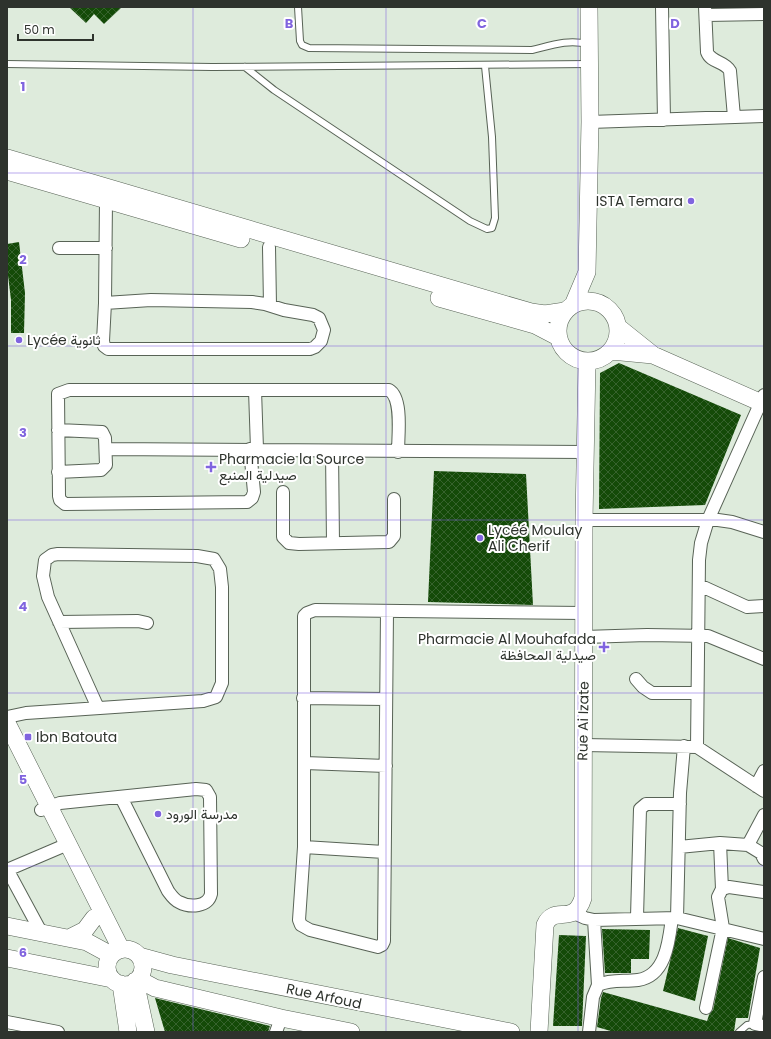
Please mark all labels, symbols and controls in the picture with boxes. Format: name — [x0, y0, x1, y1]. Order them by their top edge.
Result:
text: B — [285, 14, 294, 33]
text: C — [477, 14, 487, 33]
text: D — [670, 14, 680, 33]
scale bar — [18, 16, 93, 42]
text: 50 m — [24, 21, 55, 38]
text: 1 — [21, 77, 25, 96]
place label: ISTA Temara — [596, 191, 683, 211]
marker: ISTA Temara — [686, 196, 696, 206]
text: 2 — [19, 250, 27, 269]
place label: Lycée ثانوية — [27, 330, 101, 350]
marker: Lycée ثانوية — [14, 335, 24, 345]
text: 3 — [19, 423, 27, 442]
place label: Pharmacie la Source صيدلية المنبع — [219, 449, 364, 486]
marker: Pharmacie la Source صيدلية المنبع — [206, 462, 216, 472]
place label: Lycéé Moulay Ali Cherif — [488, 520, 582, 556]
marker: Lycéé Moulay Ali Cherif — [475, 533, 485, 543]
text: 4 — [19, 597, 28, 616]
place label: Pharmacie Al Mouhafada صيدلية المحافظة — [418, 629, 596, 665]
marker: Pharmacie Al Mouhafada صيدلية المحافظة — [599, 642, 609, 652]
street label: Rue Ai Izate — [572, 681, 594, 761]
place label: Ibn Batouta — [36, 727, 117, 747]
marker: Ibn Batouta — [23, 732, 33, 742]
text: 5 — [19, 770, 27, 789]
place label: مدرسة الورود — [166, 804, 238, 824]
marker: مدرسة الورود — [153, 809, 163, 819]
text: 6 — [19, 943, 27, 962]
street label: Rue Arfoud — [284, 978, 364, 1014]

